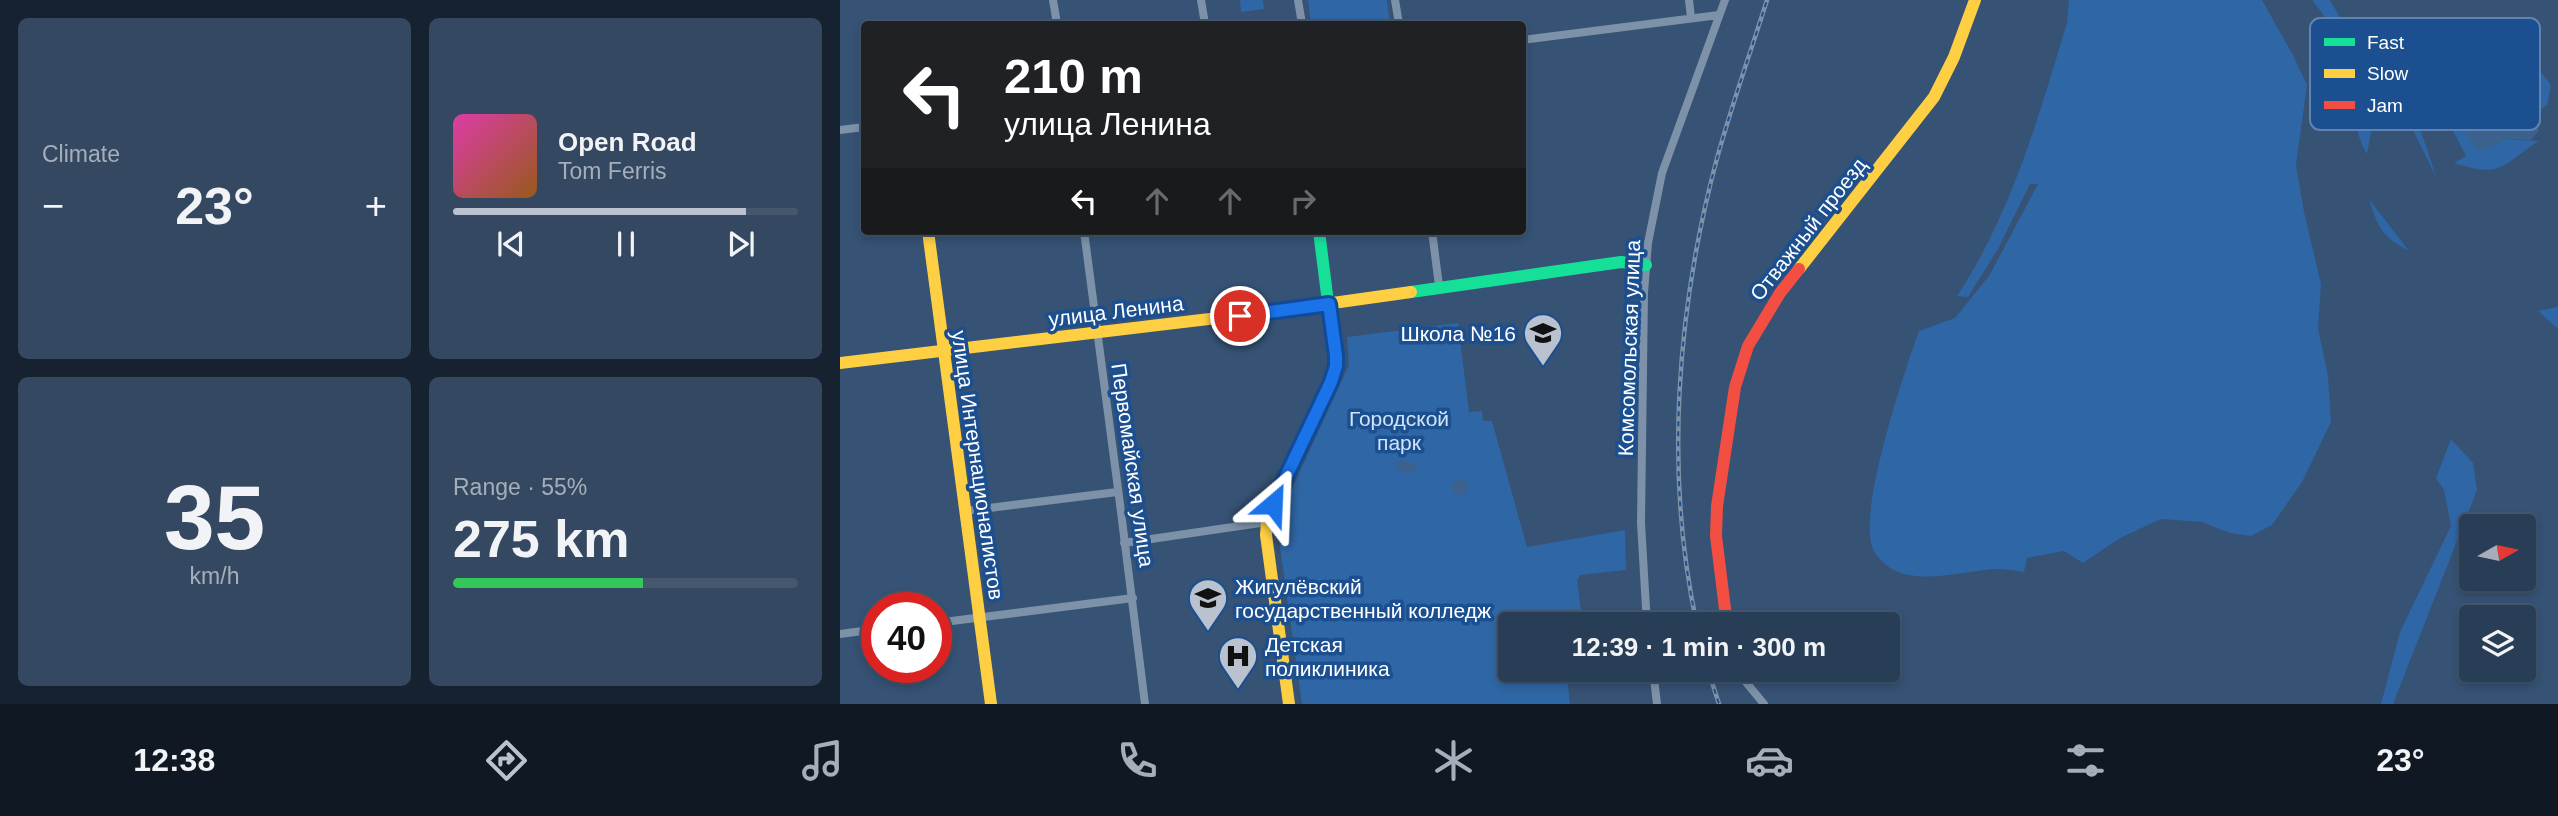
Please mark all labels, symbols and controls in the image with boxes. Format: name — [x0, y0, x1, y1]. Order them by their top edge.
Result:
legend — [2310, 18, 2540, 130]
text: Fast — [2367, 32, 2405, 53]
icon: left — [889, 49, 980, 140]
text: 210 m — [1004, 49, 1143, 103]
text: Slow — [2367, 63, 2408, 84]
text: Jam — [2367, 95, 2403, 116]
text: улица Ленина — [1004, 106, 1211, 142]
text: Open Road — [558, 127, 697, 157]
text: Climate — [42, 141, 120, 167]
street label: Отважный проезд — [1745, 153, 1871, 305]
text: Tom Ferris — [558, 158, 667, 184]
text: 23° — [175, 177, 254, 235]
icon: left — [1065, 182, 1103, 220]
icon: ahead — [1138, 182, 1176, 220]
icon: ahead — [1211, 182, 1249, 220]
icon: right — [1284, 182, 1322, 220]
text: − — [42, 185, 64, 227]
text: + — [365, 185, 387, 227]
icon: previous — [492, 225, 530, 263]
icon: pause — [607, 225, 645, 263]
icon: next — [722, 225, 760, 263]
street label: Комсомольская улица — [1614, 239, 1644, 457]
pin — [1210, 286, 1270, 346]
street label: улица Ленина — [1047, 291, 1185, 331]
icon: arrive — [1221, 297, 1259, 335]
school or university icon: Школа №16 — [1522, 312, 1564, 367]
place label: Школа №16 — [1400, 322, 1516, 345]
street label: улица Интернационалистов — [948, 329, 1008, 601]
street label: Первомайская улица — [1107, 362, 1159, 569]
park label: Городской парк — [1349, 407, 1449, 454]
text: 35 — [164, 467, 265, 568]
position arrow — [1236, 467, 1310, 541]
text: Range · 55% — [453, 474, 587, 500]
text: 275 km — [453, 510, 629, 568]
north arrow — [2459, 514, 2536, 592]
map controls — [2459, 514, 2536, 682]
text: km/h — [190, 563, 239, 589]
place label: Жигулёвский государственный колледж — [1235, 575, 1491, 622]
school or university icon: Жигулёвский государственный колледж — [1187, 577, 1229, 632]
speed limit sign: 40 — [861, 592, 952, 683]
button: layers — [2459, 605, 2536, 682]
text: 12:39 · 1 min · 300 m — [1572, 632, 1826, 662]
place label: Детская поликлиника — [1265, 633, 1390, 680]
hospital icon: Детская поликлиника — [1217, 635, 1259, 690]
icon: directions — [482, 736, 531, 785]
icon: music — [798, 736, 847, 785]
icon: phone — [1113, 736, 1162, 785]
icon: climate — [1429, 736, 1478, 785]
icon: car — [1745, 736, 1794, 785]
icon: filters — [2061, 736, 2110, 785]
text: 12:38 — [133, 742, 215, 778]
text: 23° — [2376, 742, 2425, 778]

